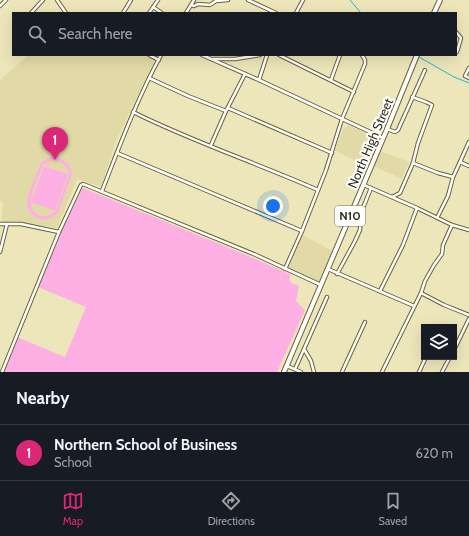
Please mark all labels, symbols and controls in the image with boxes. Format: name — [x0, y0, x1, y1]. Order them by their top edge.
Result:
search box — [12, 12, 457, 56]
icon: search — [26, 23, 48, 45]
text: Search here — [58, 25, 133, 43]
street label: North High Street — [344, 95, 396, 190]
pin: 1 — [42, 127, 68, 160]
your location — [263, 196, 283, 216]
road number: N10 — [335, 206, 365, 226]
map controls — [421, 324, 457, 360]
button: layers — [421, 324, 457, 360]
text: Nearby — [16, 388, 69, 408]
text: Northern School of Business — [54, 436, 237, 454]
text: 1 — [27, 445, 31, 461]
text: 620 m — [415, 445, 453, 461]
text: School — [54, 454, 92, 470]
tab: Map — [62, 490, 84, 528]
tab: Directions — [208, 490, 255, 528]
tab: Saved — [379, 490, 407, 528]

